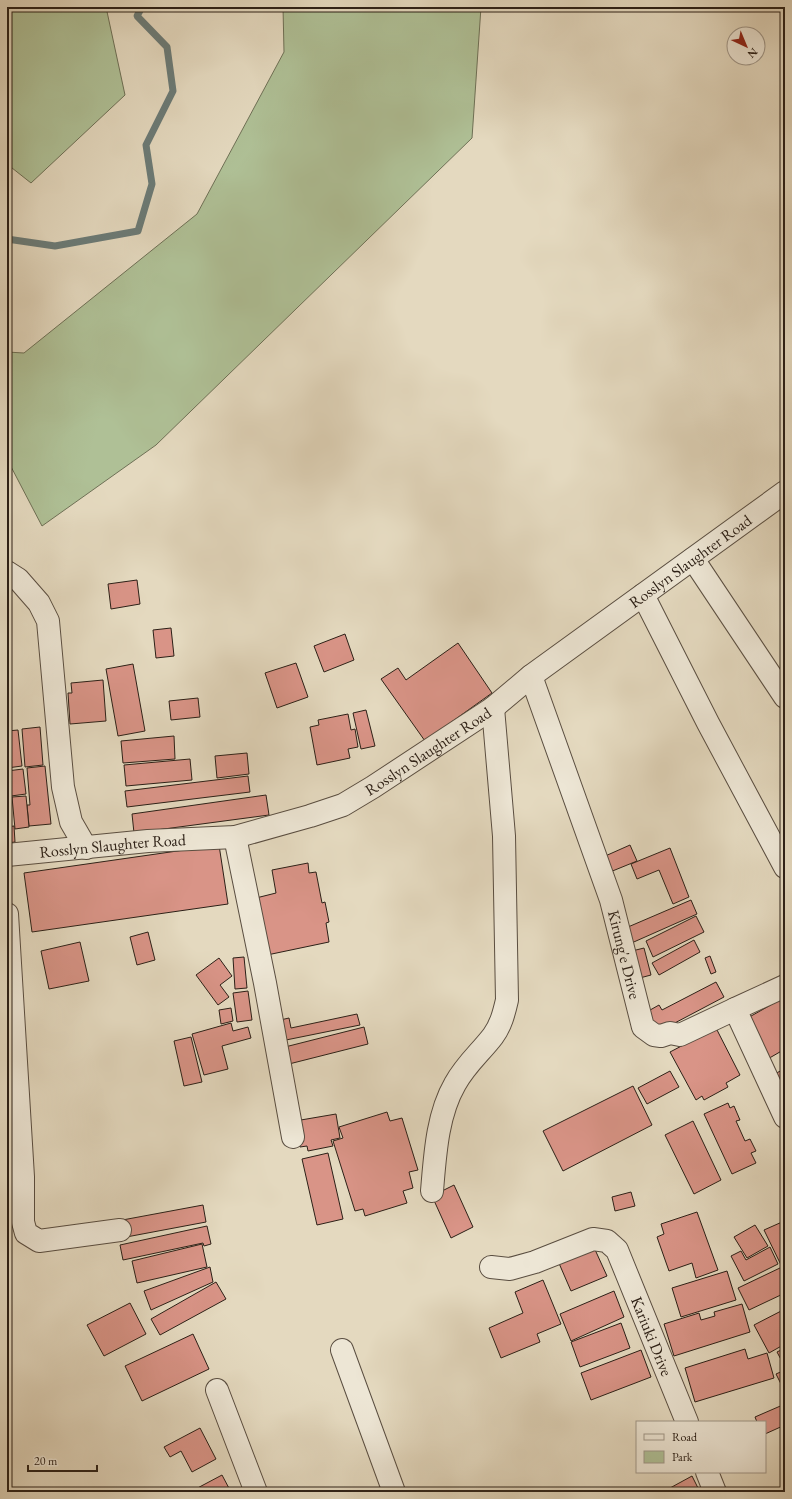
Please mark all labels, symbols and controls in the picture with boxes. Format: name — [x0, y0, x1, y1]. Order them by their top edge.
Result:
north arrow — [726, 26, 766, 66]
text: N — [745, 45, 761, 61]
street label: Rosslyn Slaughter Road — [625, 509, 757, 613]
street label: Rosslyn Slaughter Road — [361, 702, 496, 800]
street label: Rosslyn Slaughter Road — [38, 829, 187, 863]
street label: Kirung'e Drive — [603, 908, 646, 1001]
street label: Kariuki Drive — [626, 1293, 677, 1379]
legend — [636, 1421, 766, 1473]
text: Road — [672, 1429, 698, 1445]
scale bar — [28, 1447, 97, 1473]
text: Park — [672, 1449, 693, 1465]
text: 20 m — [34, 1453, 58, 1469]

